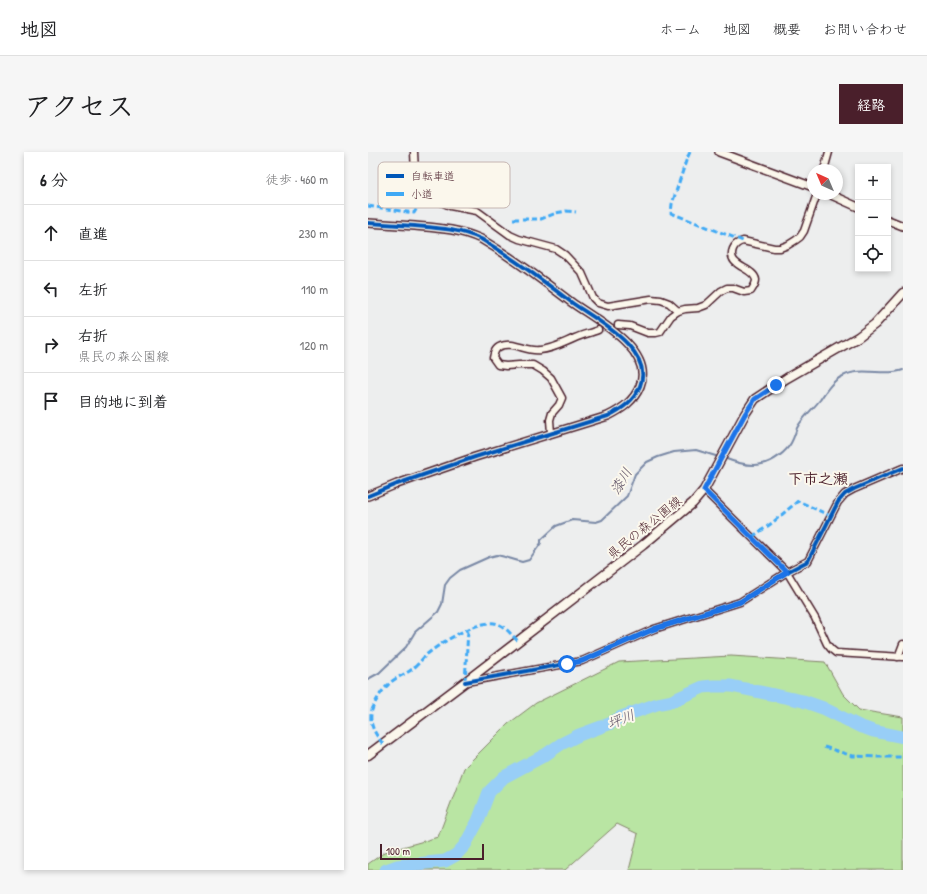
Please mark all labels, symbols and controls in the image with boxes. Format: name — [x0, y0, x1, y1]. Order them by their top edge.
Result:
text: 地図 — [20, 16, 58, 42]
text: ホーム — [660, 19, 701, 38]
text: 地図 — [723, 19, 751, 38]
text: 概要 — [773, 19, 801, 38]
text: お問い合わせ — [823, 19, 907, 38]
button: 経路 — [839, 84, 903, 124]
text: アクセス — [24, 87, 134, 125]
legend — [378, 162, 510, 208]
north arrow — [807, 164, 843, 200]
map controls — [855, 164, 891, 272]
button: + — [855, 164, 891, 200]
text: 6 分 — [40, 168, 68, 191]
text: 自転車道 — [411, 169, 455, 183]
text: 徒歩 · 460 m — [266, 170, 328, 188]
text: 小道 — [411, 187, 433, 201]
button: − — [855, 200, 891, 236]
icon: ahead — [40, 222, 62, 244]
text: 直進 — [78, 223, 108, 244]
text: 230 m — [298, 224, 328, 242]
button: locate — [855, 236, 891, 272]
icon: left — [40, 278, 62, 300]
text: 左折 — [78, 279, 108, 300]
text: 110 m — [301, 280, 328, 298]
text: 右折 — [78, 325, 108, 346]
icon: right — [40, 334, 62, 356]
text: 120 m — [300, 336, 328, 354]
text: 県民の森公園線 — [78, 347, 169, 365]
route end — [767, 376, 785, 394]
icon: arrive — [40, 390, 62, 412]
text: 目的地に到着 — [78, 391, 168, 412]
water label: 漆川 — [605, 464, 636, 498]
district label: 下市之瀬 — [788, 468, 848, 489]
street label: 県民の森公園線 — [603, 491, 686, 563]
route start — [558, 655, 576, 673]
water label: 坪川 — [604, 705, 637, 732]
scale bar — [380, 842, 484, 861]
text: 100 m — [386, 844, 410, 858]

